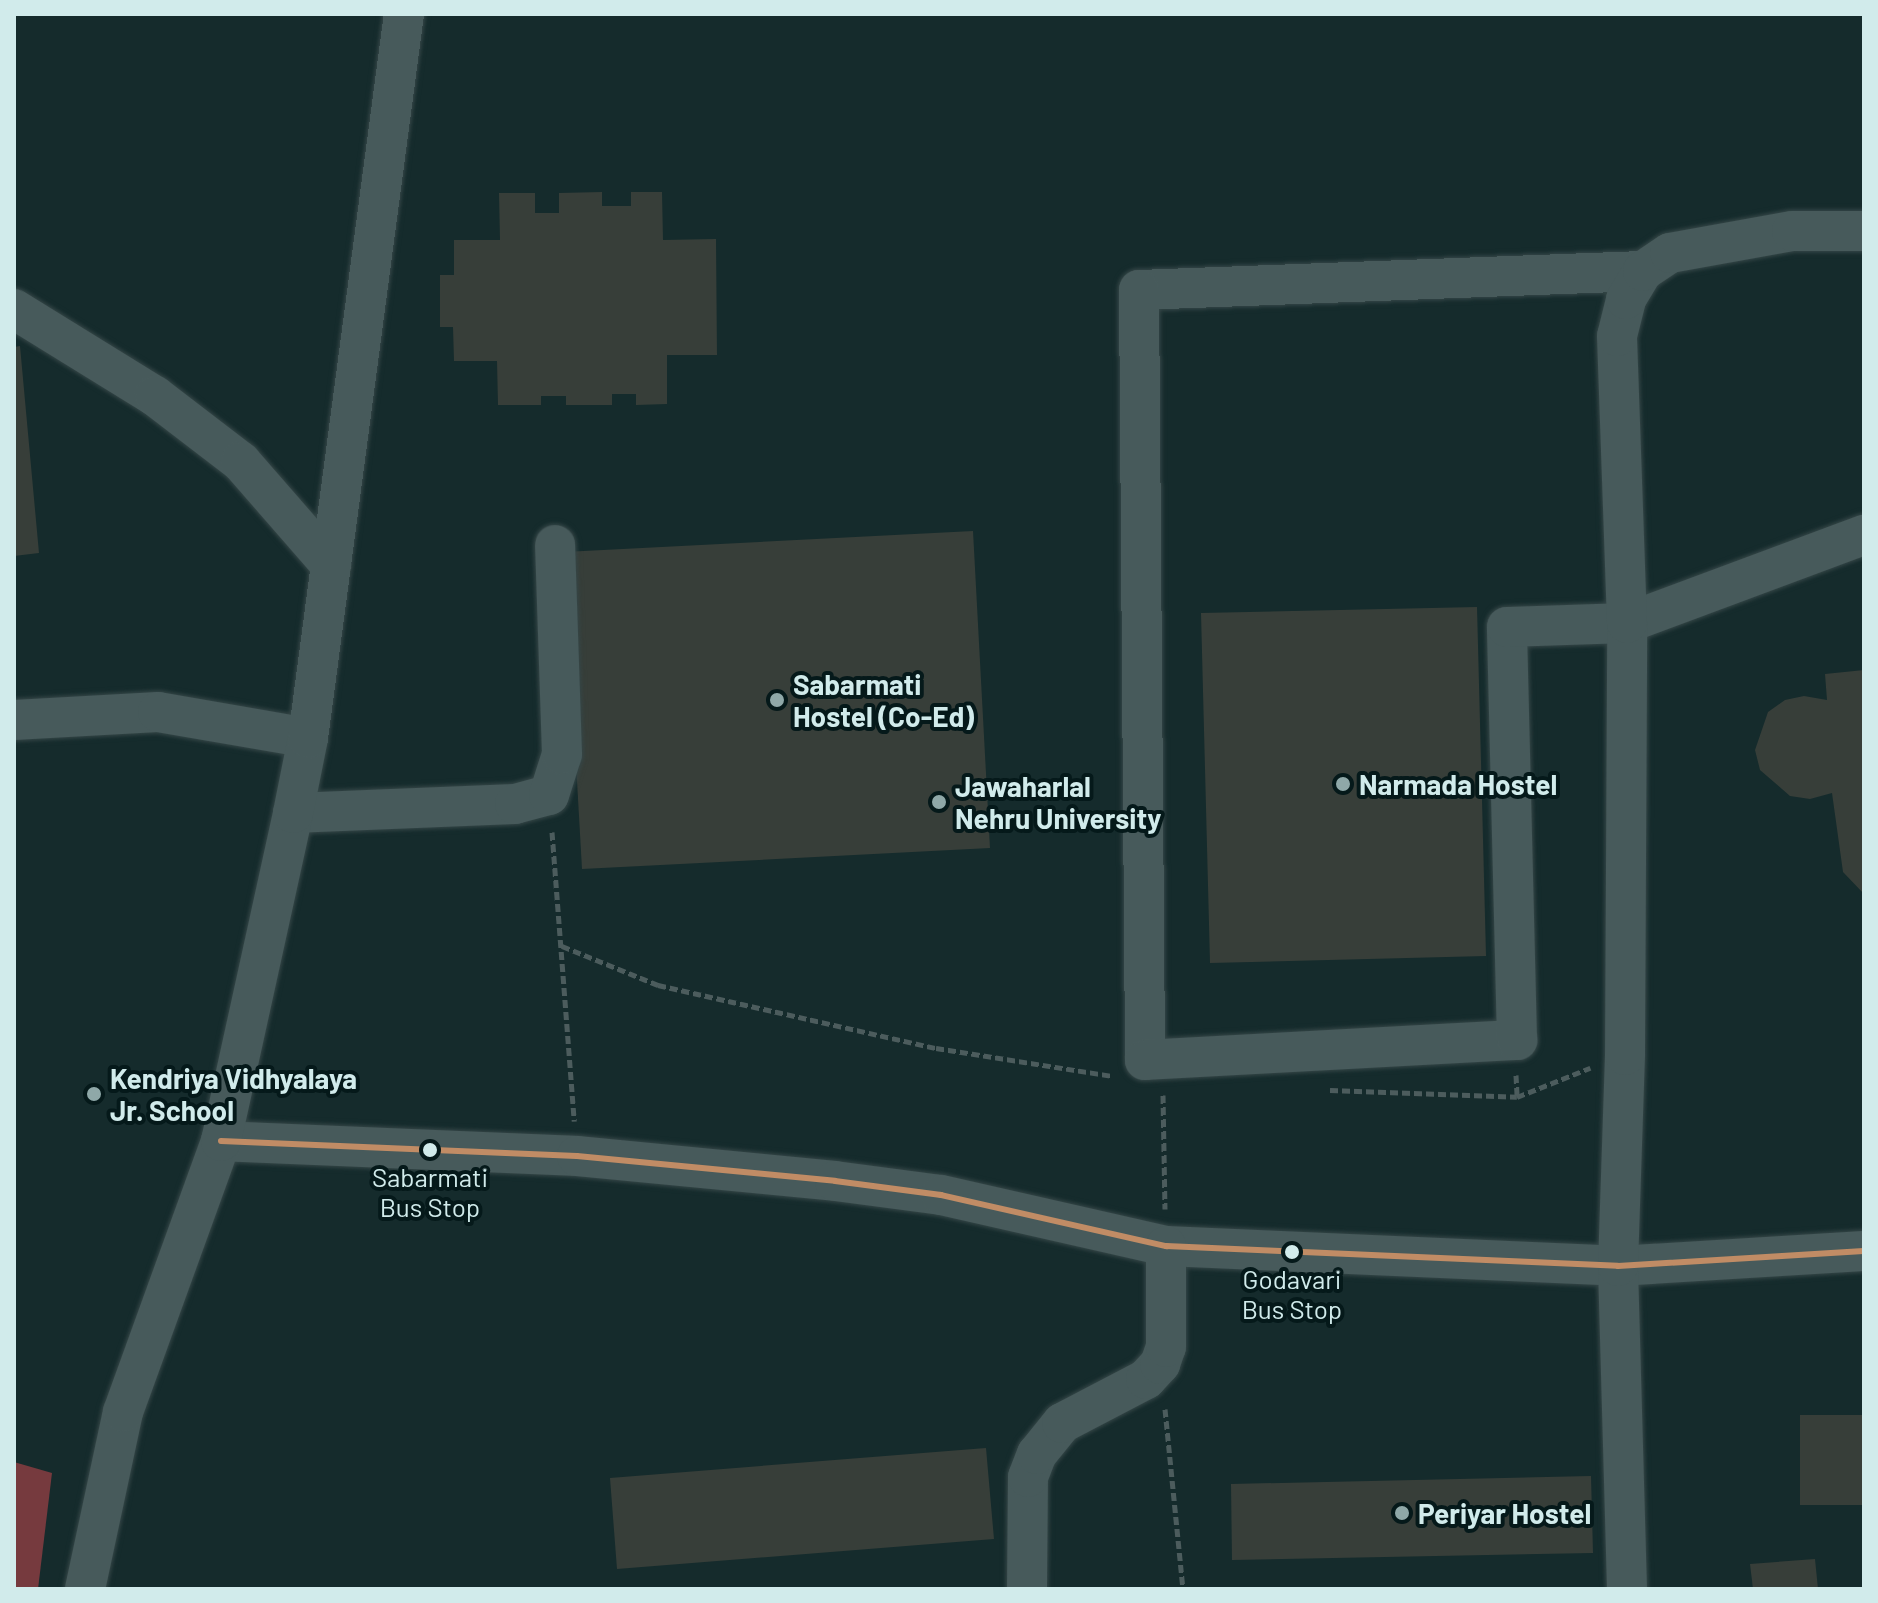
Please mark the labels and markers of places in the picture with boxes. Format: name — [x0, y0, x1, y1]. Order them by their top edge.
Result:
place label: Sabarmati Hostel (Co-Ed) — [793, 667, 974, 733]
marker: Sabarmati Hostel (Co-Ed) — [768, 691, 786, 709]
place label: Narmada Hostel — [1359, 767, 1557, 801]
place label: Jawaharlal Nehru University — [955, 769, 1161, 835]
marker: Narmada Hostel — [1334, 775, 1352, 793]
marker: Jawaharlal Nehru University — [930, 793, 948, 811]
place label: Kendriya Vidhyalaya Jr. School — [110, 1061, 357, 1127]
marker: Kendriya Vidhyalaya Jr. School — [85, 1085, 103, 1103]
marker: Sabarmati Bus Stop — [422, 1142, 438, 1158]
place label: Sabarmati Bus Stop — [372, 1161, 488, 1222]
marker: Godavari Bus Stop — [1284, 1244, 1300, 1260]
place label: Godavari Bus Stop — [1242, 1263, 1342, 1324]
place label: Periyar Hostel — [1418, 1496, 1591, 1530]
marker: Periyar Hostel — [1393, 1504, 1411, 1522]

